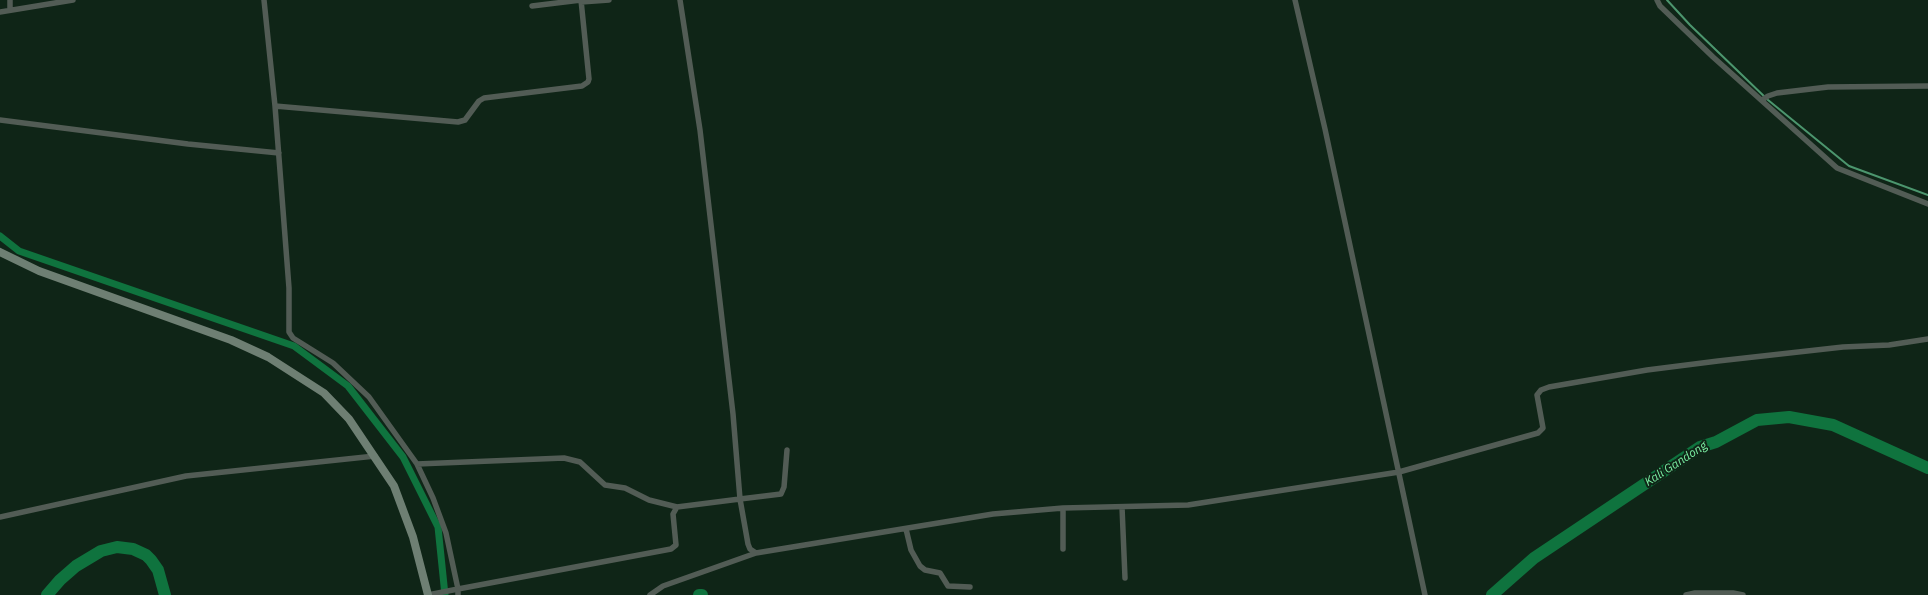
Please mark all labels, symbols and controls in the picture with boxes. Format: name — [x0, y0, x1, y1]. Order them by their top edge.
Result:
water label: Kali Gandong — [1642, 439, 1710, 489]

